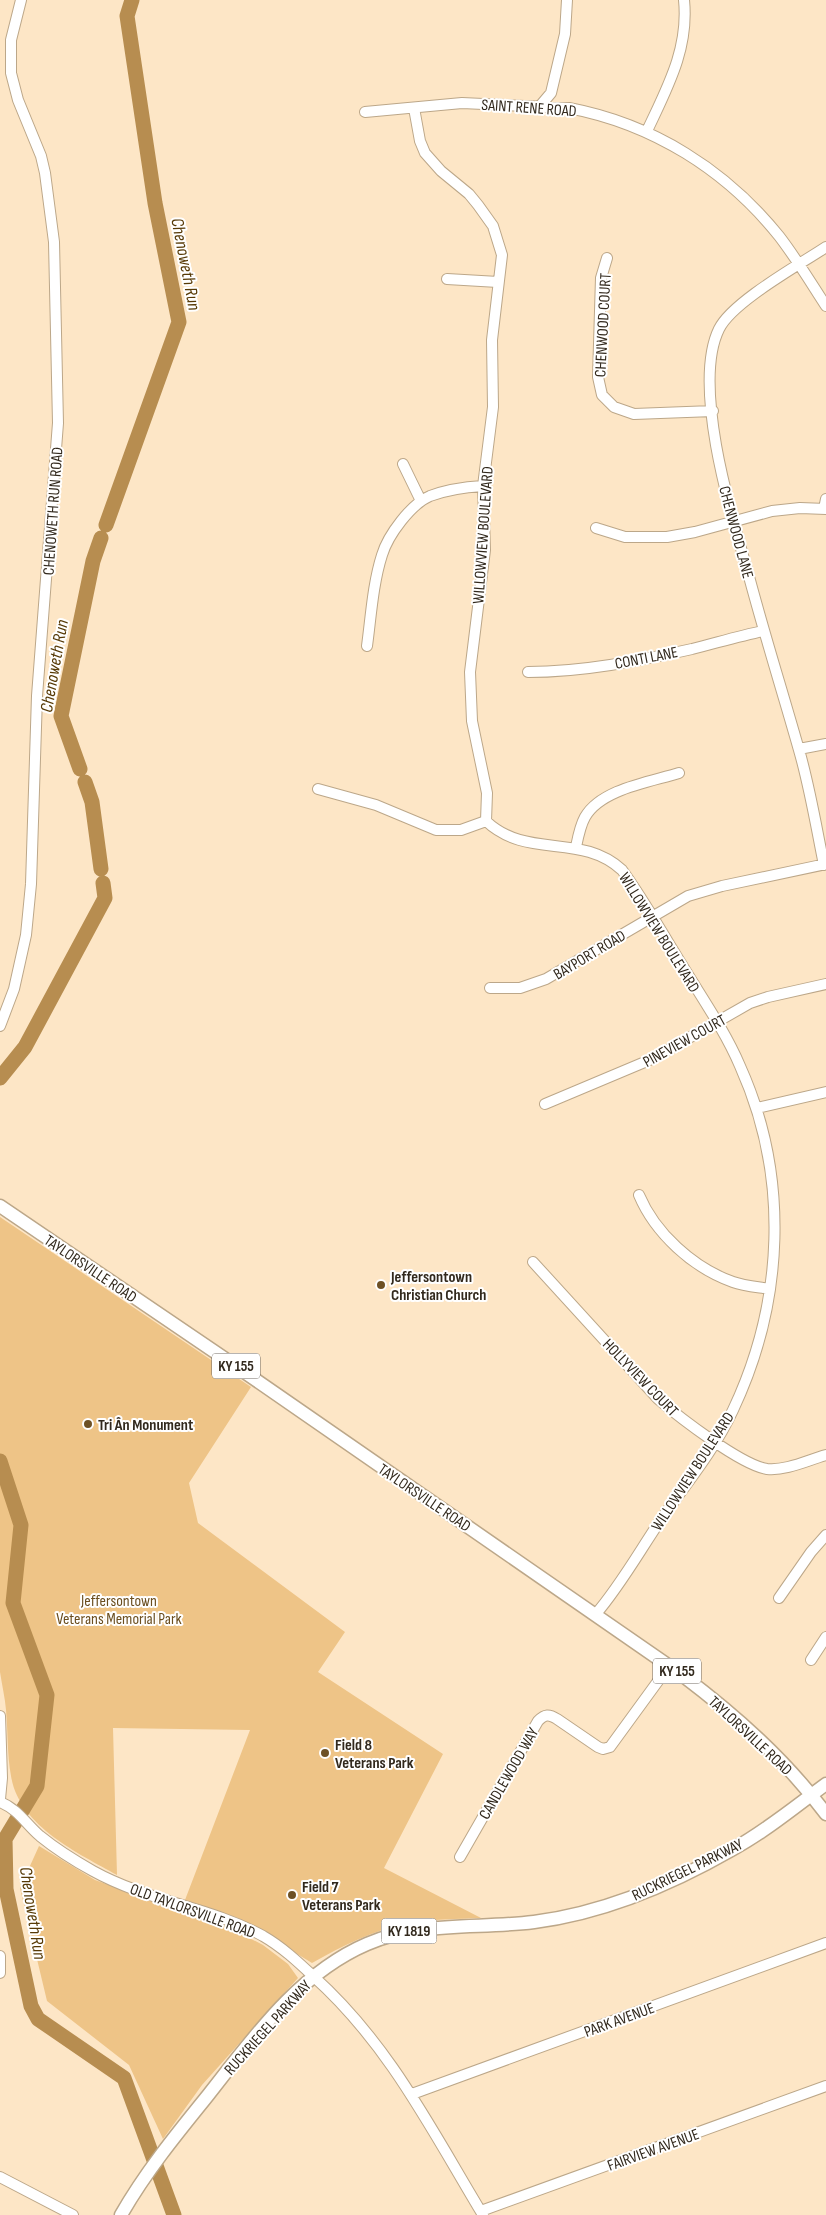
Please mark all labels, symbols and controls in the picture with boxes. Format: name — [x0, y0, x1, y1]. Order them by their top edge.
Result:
street label: SAINT RENE ROAD — [481, 96, 577, 121]
water label: Chenoweth Run — [166, 216, 205, 313]
street label: CHENWOOD COURT — [591, 272, 616, 378]
street label: CHENOWETH RUN ROAD — [40, 446, 67, 576]
street label: WILLOWVIEW BOULEVARD — [469, 466, 498, 604]
street label: CHENWOOD LANE — [714, 484, 757, 581]
water label: Chenoweth Run — [36, 618, 73, 714]
street label: CONTI LANE — [613, 643, 679, 674]
street label: WILLOWVIEW BOULEVARD — [614, 869, 703, 996]
street label: BAYPORT ROAD — [550, 926, 629, 984]
street label: PINEVIEW COURT — [640, 1010, 730, 1072]
street label: TAYLORSVILLE ROAD — [40, 1231, 140, 1307]
place label: Jeffersontown Christian Church — [390, 1268, 486, 1305]
marker: Jeffersontown Christian Church — [375, 1279, 387, 1291]
street label: HOLLYVIEW COURT — [598, 1335, 682, 1421]
road number: KY 155 — [212, 1354, 260, 1378]
street label: WILLOWVIEW BOULEVARD — [648, 1409, 739, 1535]
place label: Tri Ân Monument — [98, 1416, 193, 1435]
marker: Tri Ân Monument — [82, 1418, 94, 1430]
street label: TAYLORSVILLE ROAD — [374, 1460, 474, 1536]
park label: Jeffersontown Veterans Memorial Park — [56, 1592, 182, 1629]
road number: KY 155 — [653, 1658, 701, 1684]
street label: TAYLORSVILLE ROAD — [704, 1692, 796, 1780]
street label: CANDLEWOOD WAY — [475, 1724, 543, 1823]
place label: Field 8 Veterans Park — [335, 1736, 414, 1773]
marker: Field 8 Veterans Park — [319, 1747, 331, 1759]
street label: RUCKRIEGEL PARKWAY — [629, 1835, 747, 1905]
water label: Chenoweth Run — [15, 1865, 50, 1961]
place label: Field 7 Veterans Park — [302, 1878, 381, 1915]
street label: OLD TAYLORSVILLE ROAD — [127, 1880, 258, 1943]
marker: Field 7 Veterans Park — [286, 1889, 298, 1901]
road number: KY 1819 — [382, 1918, 436, 1944]
street label: RUCKRIEGEL PARKWAY — [221, 1976, 316, 2079]
street label: PARK AVENUE — [582, 1999, 657, 2042]
street label: FAIRVIEW AVENUE — [605, 2125, 702, 2176]

